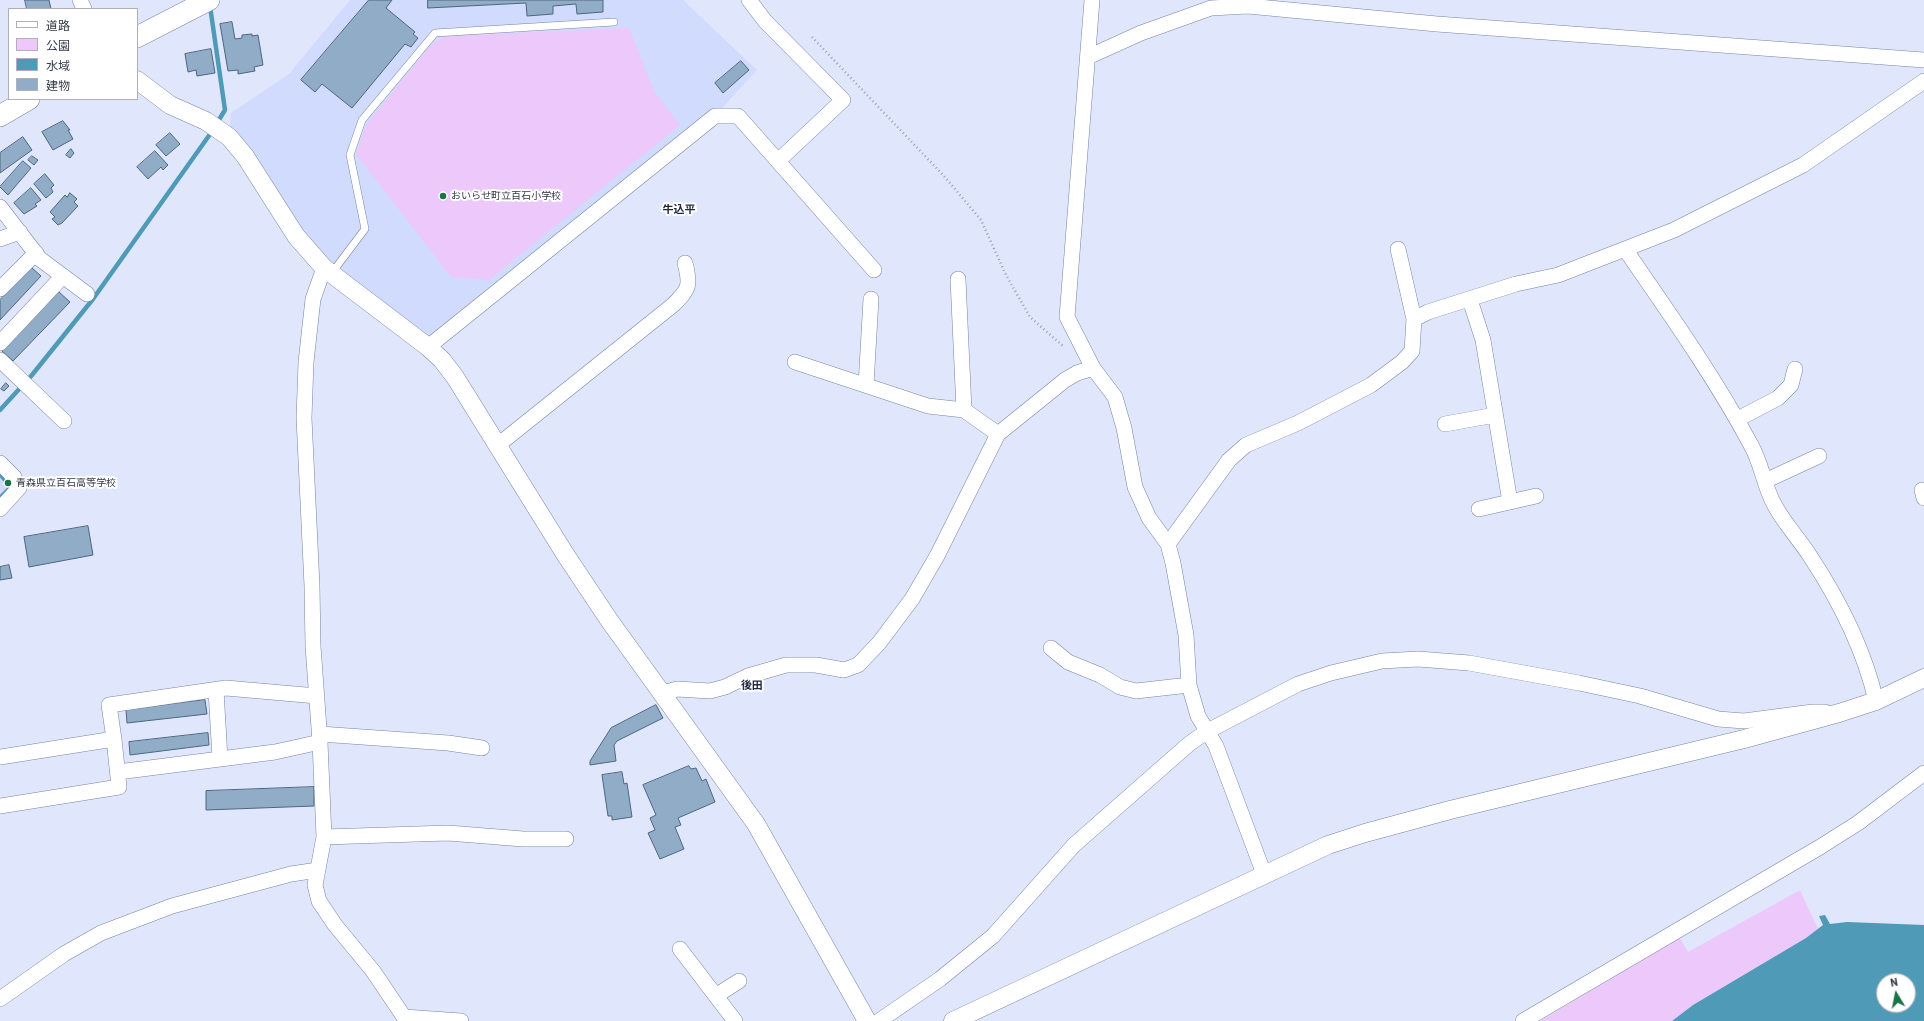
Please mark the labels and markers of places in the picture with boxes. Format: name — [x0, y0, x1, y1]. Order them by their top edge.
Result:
place label: おいらせ町立百石小学校 — [451, 190, 561, 202]
marker: おいらせ町立百石小学校 — [438, 191, 448, 201]
place label: 青森県立百石高等学校 — [16, 477, 116, 489]
marker: 青森県立百石高等学校 — [3, 478, 13, 488]

